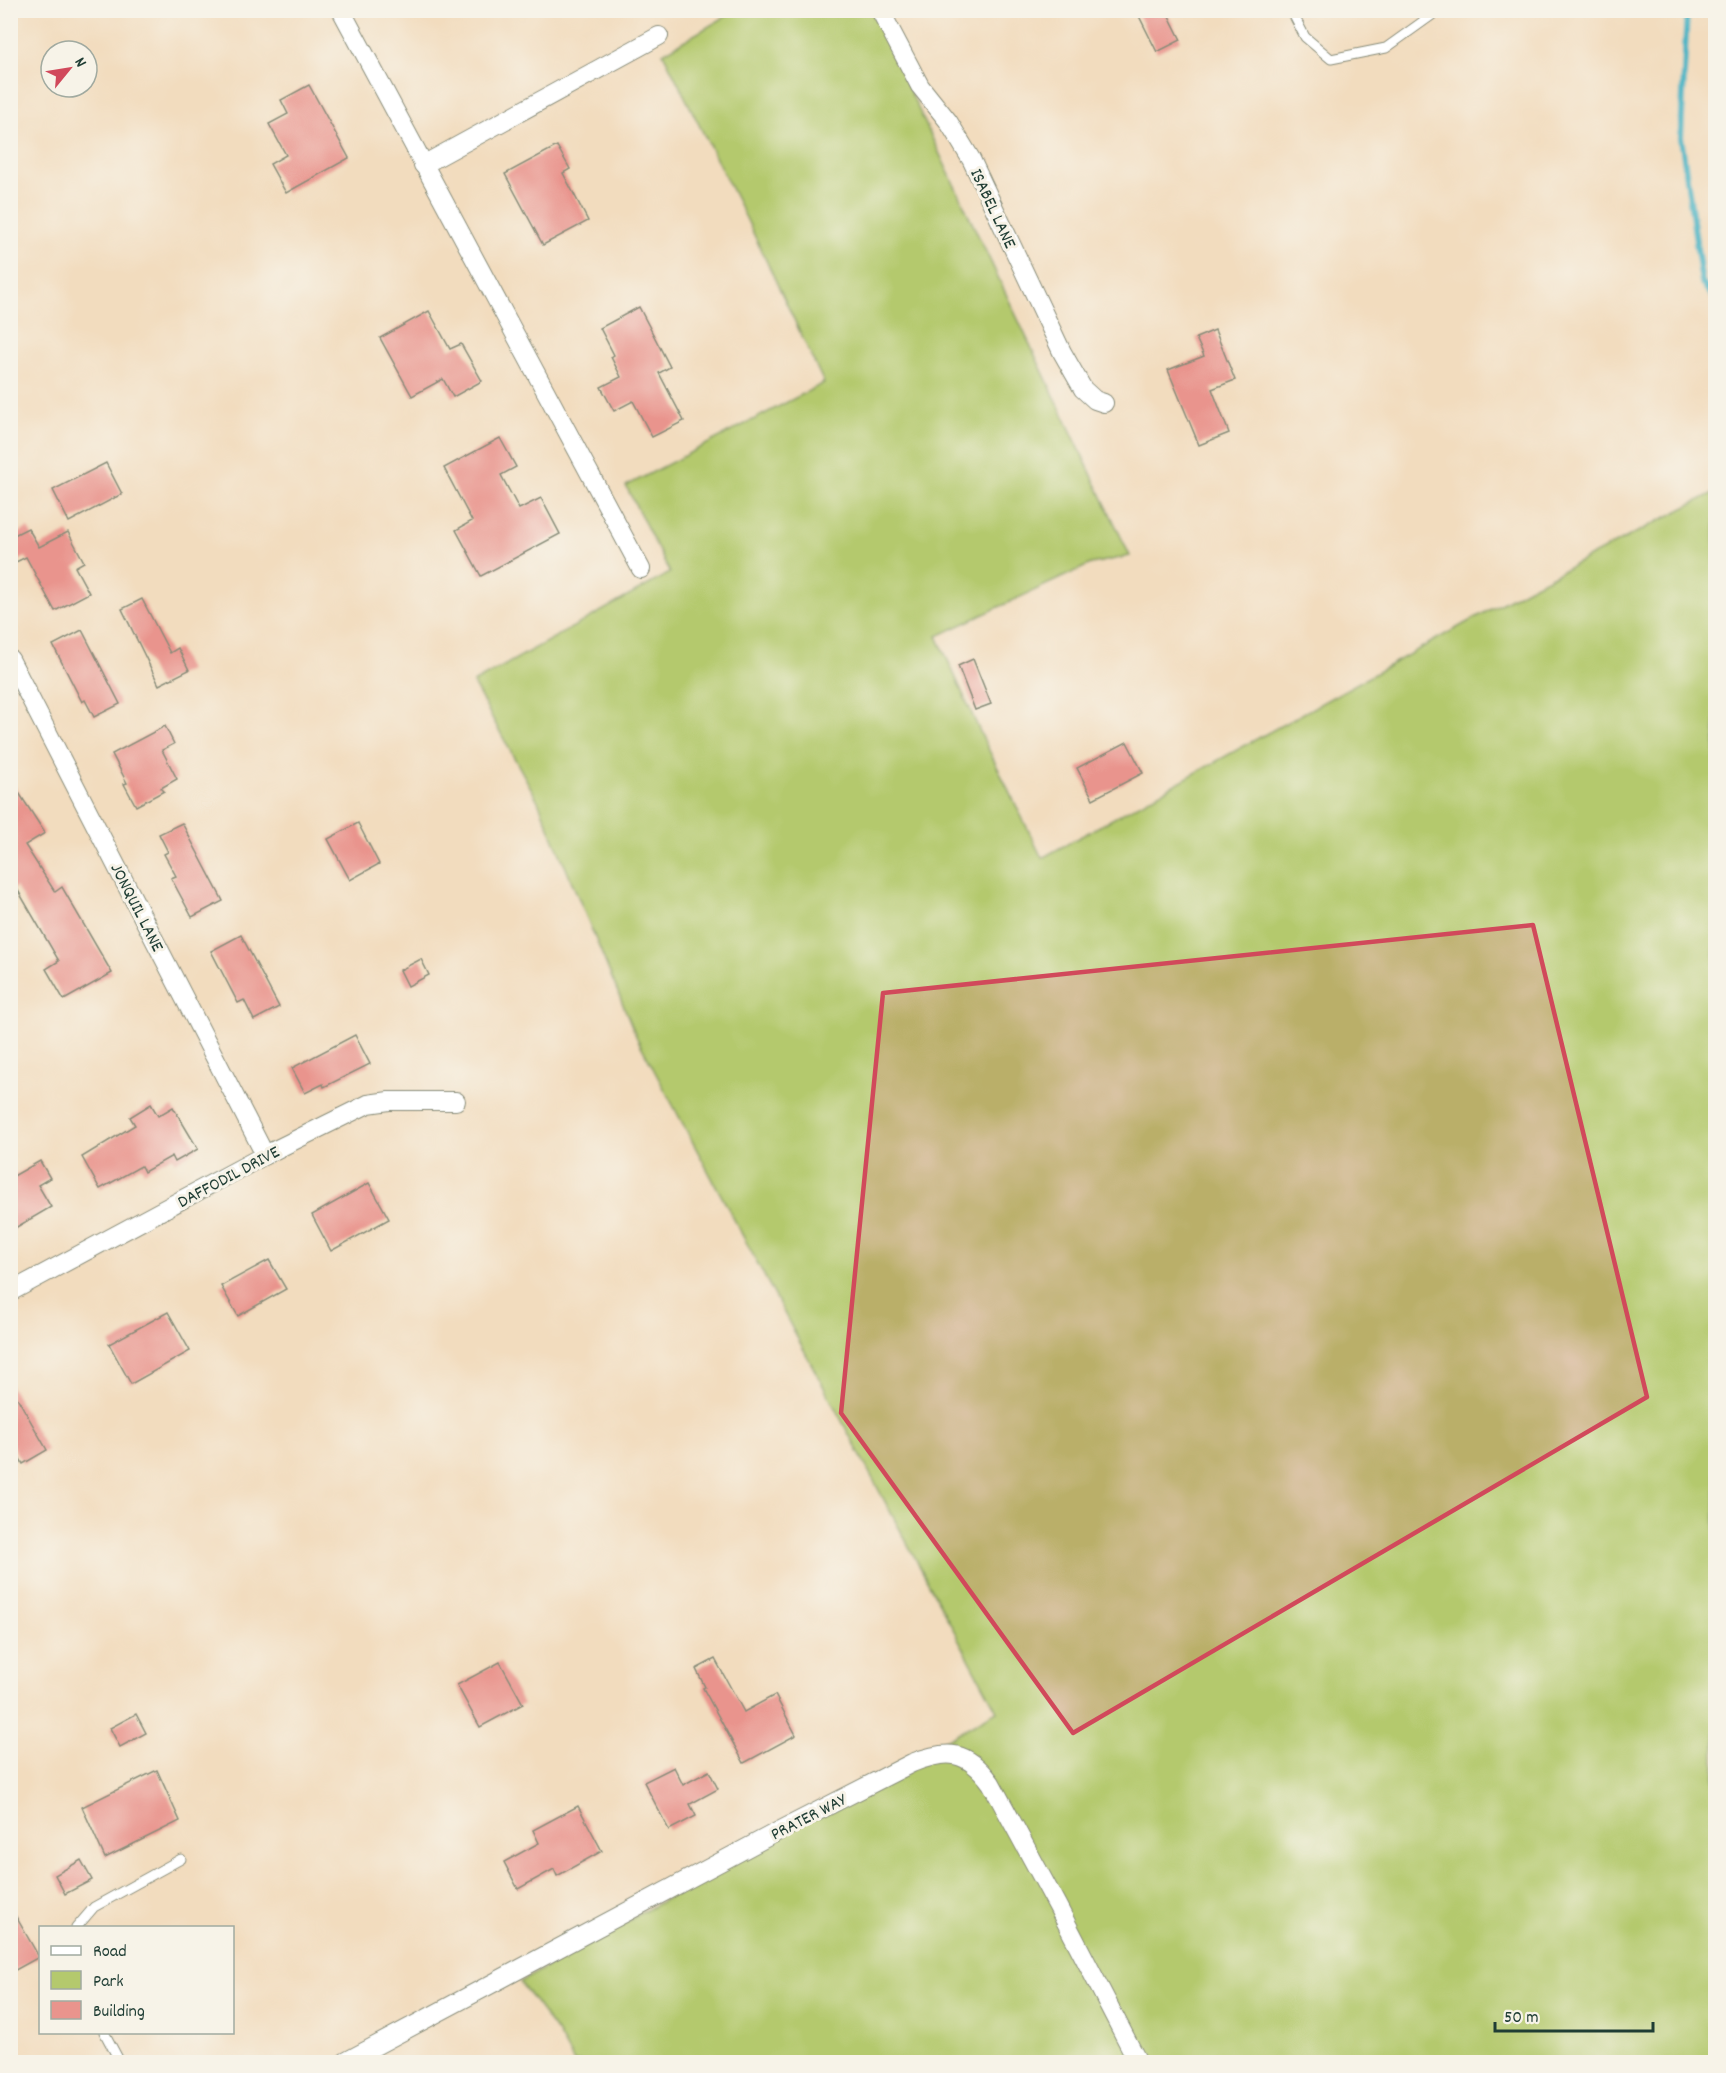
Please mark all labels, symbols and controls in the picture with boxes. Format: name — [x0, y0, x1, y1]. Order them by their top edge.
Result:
north arrow — [39, 39, 99, 99]
text: N — [68, 54, 92, 72]
street label: ISABEL LANE — [962, 165, 1021, 253]
street label: JONQUIL LANE — [103, 860, 169, 957]
street label: DAFFODIL DRIVE — [174, 1141, 285, 1216]
street label: PRATER WAY — [767, 1788, 852, 1848]
legend — [39, 1926, 234, 2034]
text: Road — [93, 1940, 127, 1965]
text: Park — [93, 1970, 124, 1995]
scale bar — [1495, 1995, 1652, 2033]
text: Building — [93, 2000, 145, 2025]
text: 50 m — [1504, 2006, 1539, 2031]

